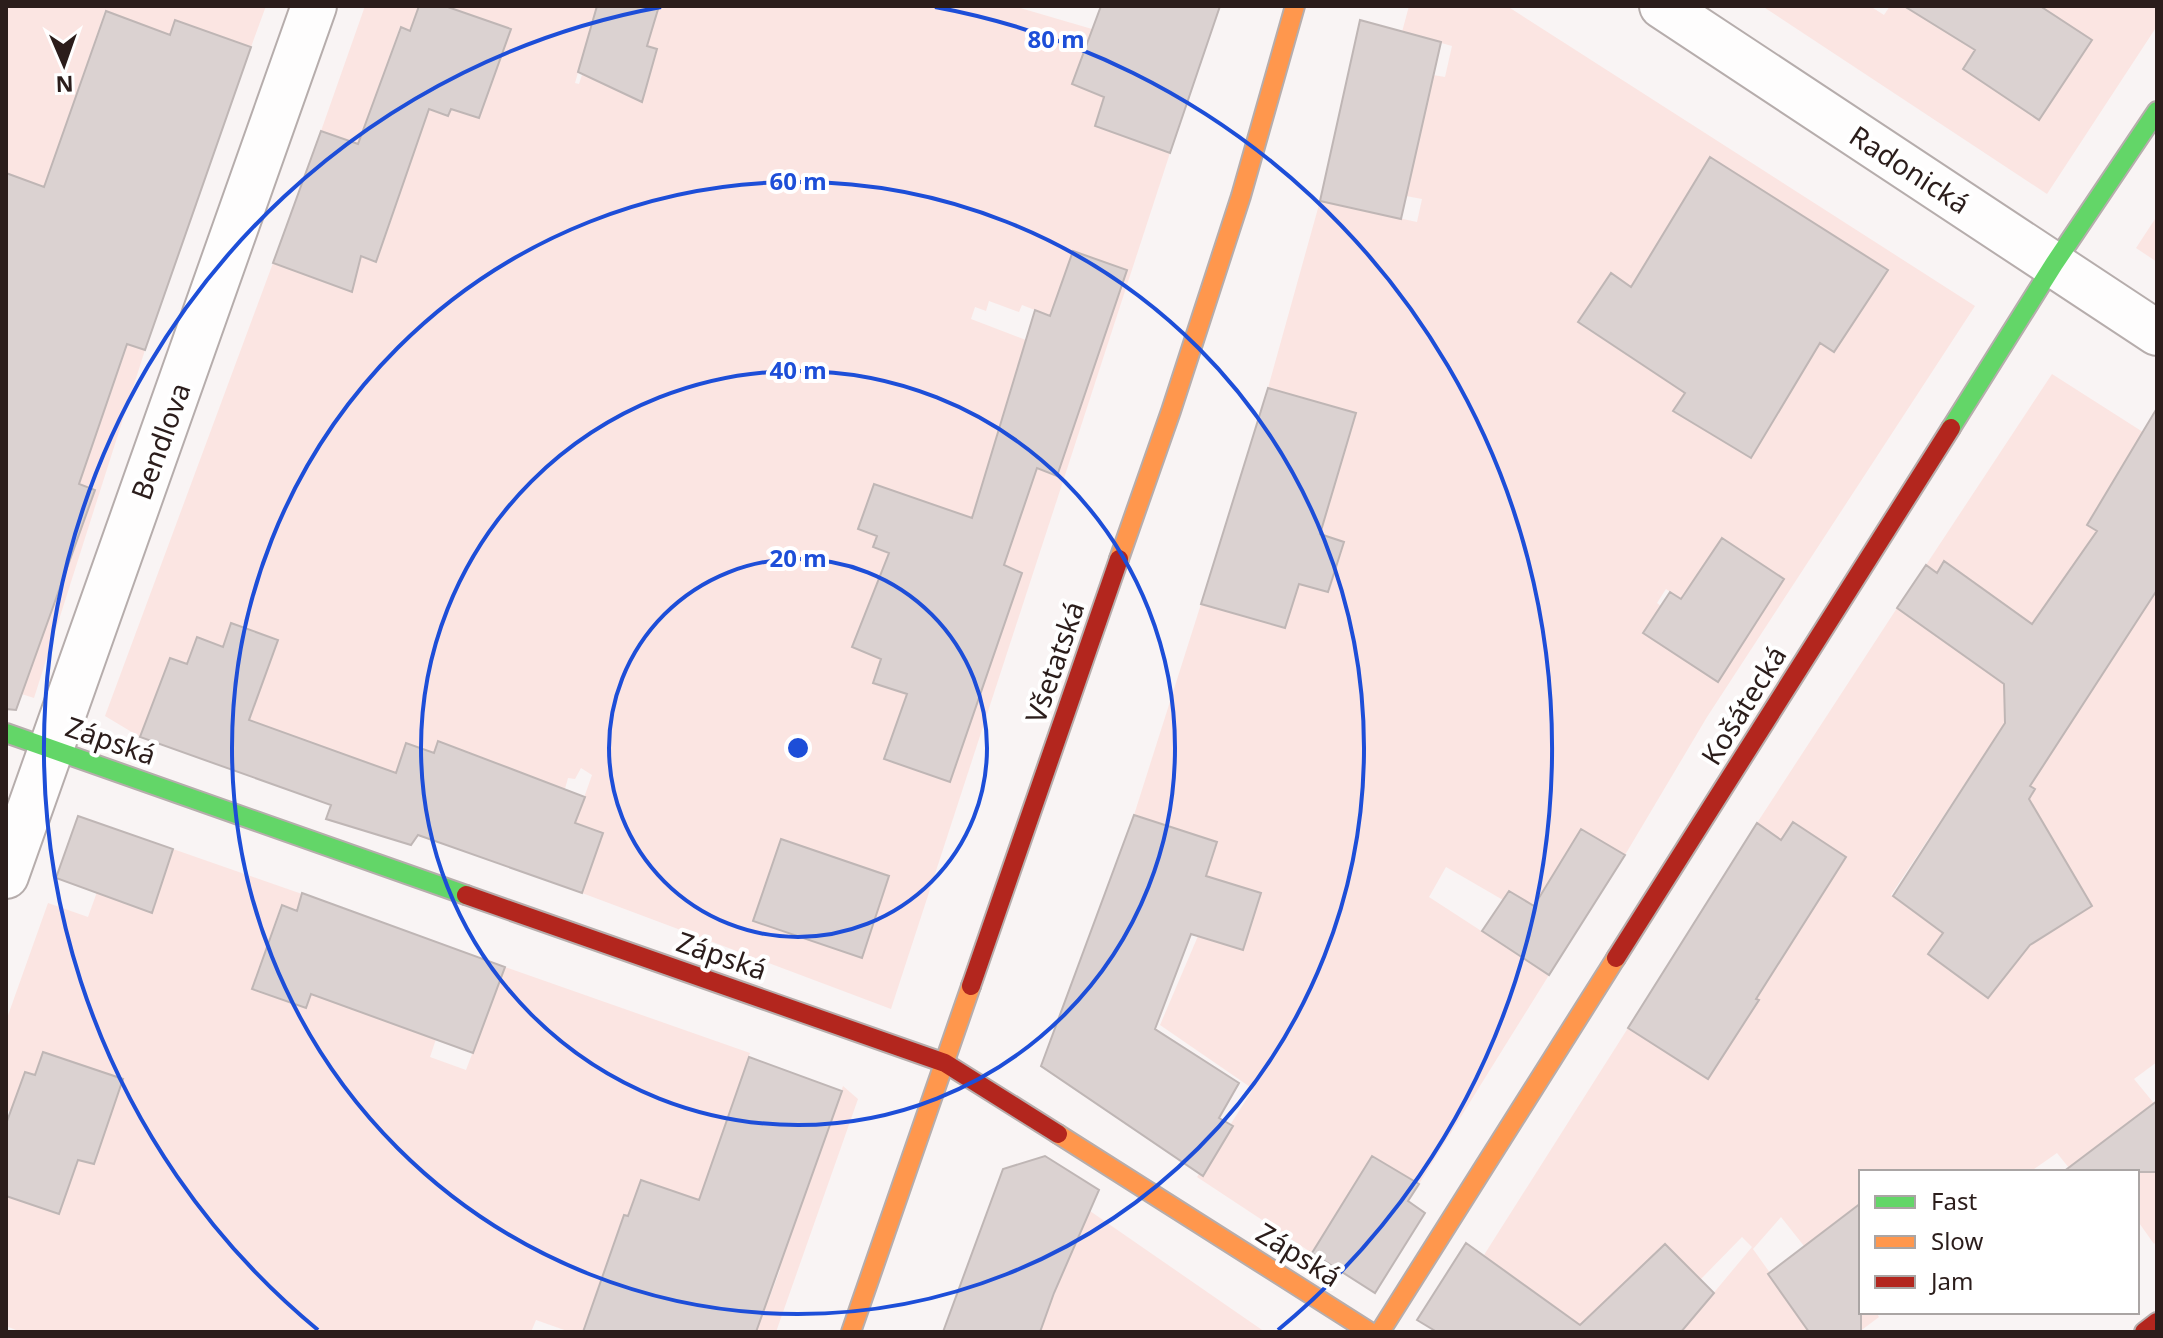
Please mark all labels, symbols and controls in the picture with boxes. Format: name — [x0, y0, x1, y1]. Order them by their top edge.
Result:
text: 80 m — [1027, 22, 1085, 55]
north arrow — [24, 24, 104, 104]
text: N — [55, 70, 74, 100]
street label: Radonická — [1843, 116, 1977, 222]
text: 60 m — [769, 164, 827, 197]
text: 40 m — [769, 353, 827, 386]
street label: Bendlova — [121, 377, 199, 505]
text: 20 m — [769, 541, 827, 574]
street label: Všetatská — [1016, 596, 1092, 728]
street label: Košátecká — [1692, 638, 1794, 772]
street label: Zápská — [61, 707, 161, 773]
centre of rings — [784, 734, 812, 762]
street label: Zápská — [672, 922, 772, 988]
legend — [1859, 1170, 2139, 1314]
text: Fast — [1931, 1184, 1977, 1217]
street label: Zápská — [1249, 1213, 1349, 1295]
text: Slow — [1931, 1224, 1983, 1257]
text: Jam — [1929, 1264, 1973, 1297]

